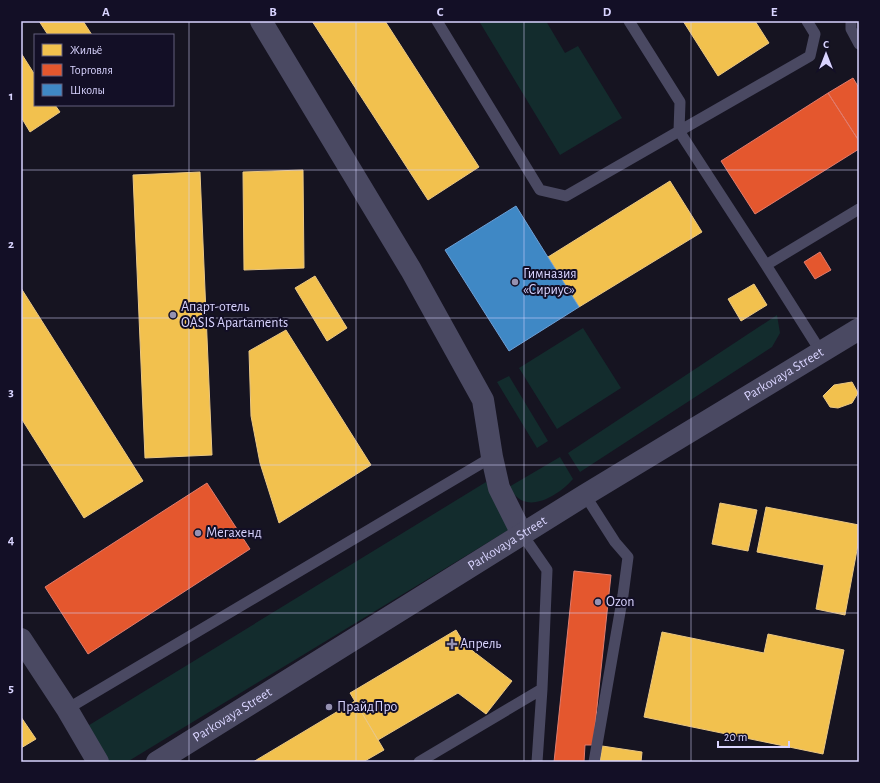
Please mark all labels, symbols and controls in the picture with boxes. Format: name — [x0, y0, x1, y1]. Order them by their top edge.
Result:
text: A — [102, 6, 110, 19]
text: B — [269, 6, 277, 19]
text: C — [437, 6, 444, 19]
text: D — [603, 6, 612, 19]
text: E — [771, 6, 778, 19]
legend — [34, 34, 174, 106]
north arrow — [806, 34, 846, 74]
text: С — [823, 39, 829, 50]
text: Жильё — [70, 44, 102, 56]
text: Торговля — [70, 64, 113, 76]
text: Школы — [70, 84, 105, 96]
text: 1 — [9, 90, 13, 103]
text: 2 — [8, 238, 14, 251]
place label: Гимназия «Сириус» — [523, 267, 577, 297]
marker: Гимназия «Сириус» — [510, 277, 520, 287]
place label: Апарт-отель OASIS Apartaments — [181, 300, 288, 330]
marker: Апарт-отель OASIS Apartaments — [168, 310, 178, 320]
street label: Parkovaya Street — [742, 345, 827, 404]
text: 3 — [8, 386, 14, 399]
street label: Parkovaya Street — [465, 513, 550, 573]
place label: Мегахенд — [206, 526, 262, 540]
marker: Мегахенд — [193, 528, 203, 538]
text: 4 — [8, 534, 15, 547]
place label: Ozon — [606, 595, 634, 609]
marker: Ozon — [593, 597, 603, 607]
place label: Апрель — [460, 637, 501, 651]
marker: Апрель — [447, 639, 457, 649]
text: 5 — [8, 682, 14, 695]
street label: Parkovaya Street — [191, 685, 275, 745]
place label: ПрайдПро — [337, 700, 398, 714]
marker: ПрайдПро — [324, 702, 334, 712]
scale bar — [718, 723, 789, 749]
text: 20 m — [724, 731, 747, 743]

